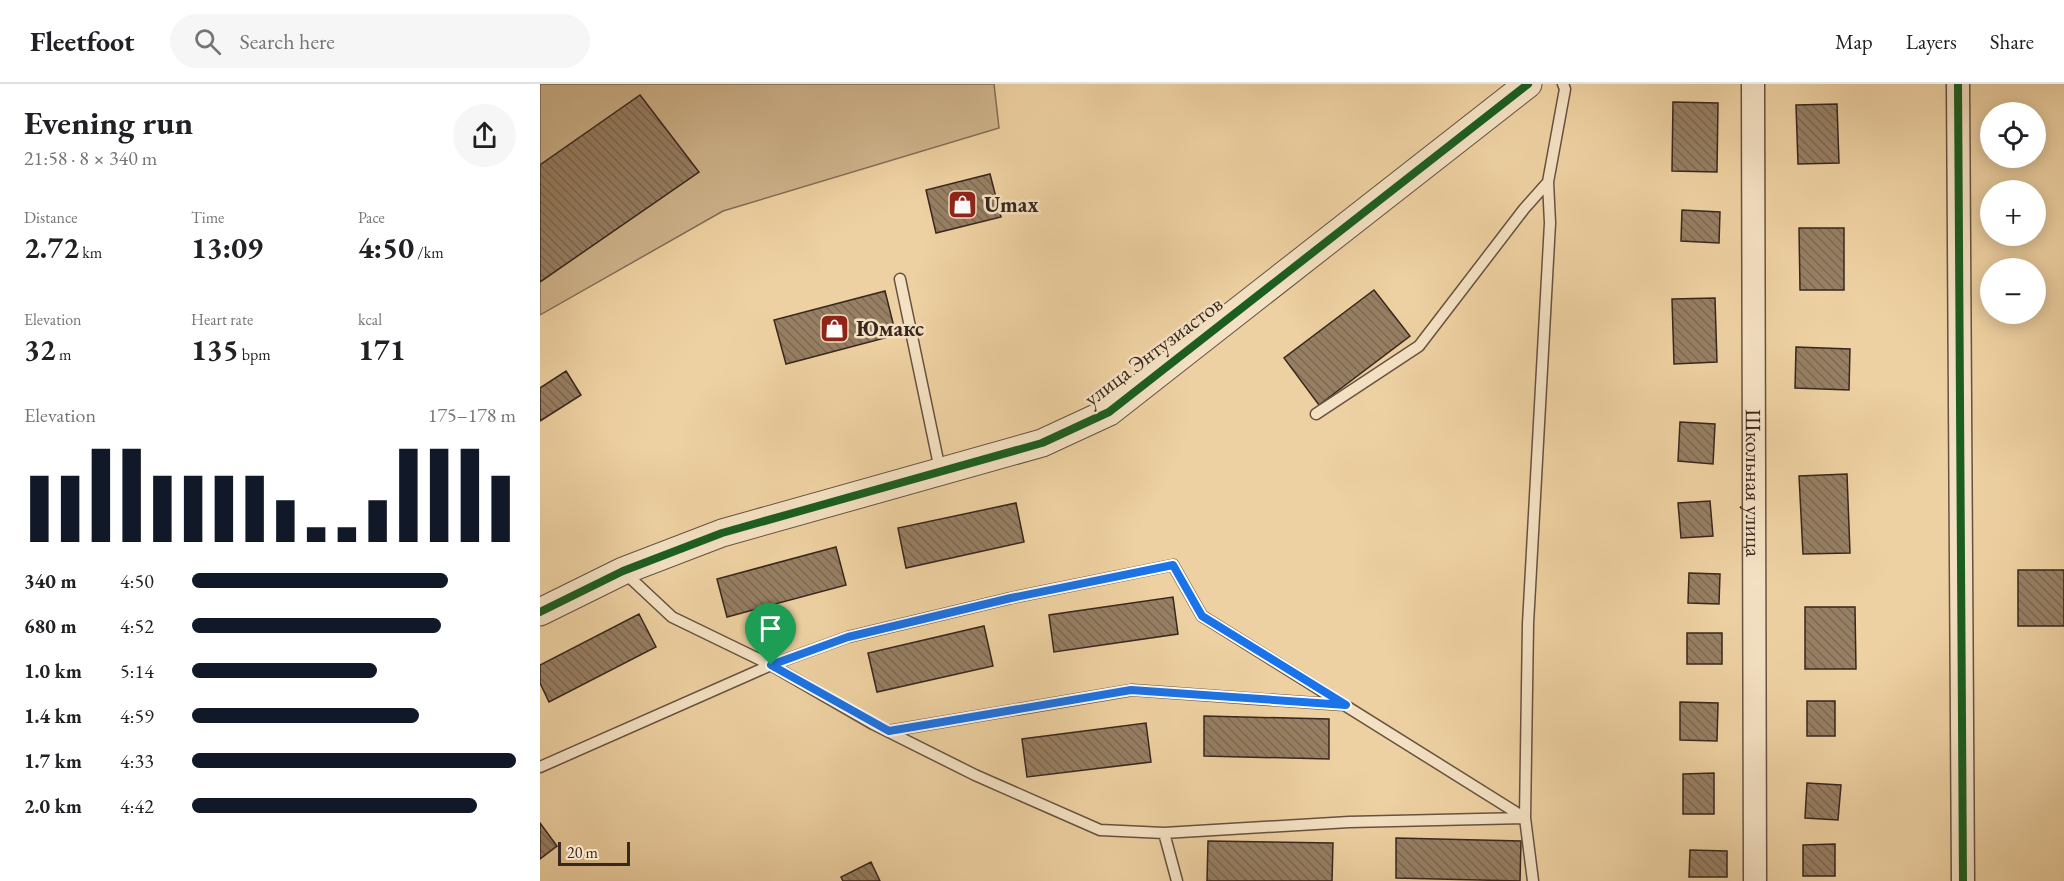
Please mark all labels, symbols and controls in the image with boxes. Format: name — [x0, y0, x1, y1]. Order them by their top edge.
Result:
search box — [170, 14, 590, 68]
text: Fleetfoot — [30, 23, 134, 59]
icon: search — [191, 25, 224, 58]
text: Search here — [239, 27, 335, 56]
text: Map — [1835, 28, 1873, 55]
text: Layers — [1906, 28, 1957, 55]
text: Share — [1990, 28, 2034, 55]
text: Evening run — [24, 101, 193, 144]
map controls — [1980, 102, 2046, 324]
button: locate — [1980, 102, 2046, 168]
button: share — [453, 104, 516, 167]
text: 21:58 · 8 × 340 m — [24, 145, 157, 171]
button: + — [1980, 180, 2046, 246]
shop icon: Umax — [947, 188, 979, 220]
place label: Umax — [984, 190, 1039, 219]
text: Distance — [24, 207, 77, 228]
text: Time — [191, 207, 224, 228]
text: Pace — [358, 207, 385, 228]
text: 2.72 — [24, 228, 79, 267]
text: 13:09 — [191, 228, 263, 267]
text: 4:50 — [358, 228, 414, 267]
text: km — [79, 242, 102, 263]
text: /km — [414, 242, 444, 263]
button: − — [1980, 258, 2046, 324]
street label: улица Энтузиастов — [1078, 289, 1228, 413]
text: Elevation — [24, 309, 82, 330]
text: Heart rate — [191, 309, 253, 330]
text: kcal — [358, 309, 382, 330]
shop icon: Юмакс — [819, 312, 851, 344]
place label: Юмакс — [856, 314, 924, 343]
text: 32 — [24, 330, 56, 369]
text: 135 — [191, 330, 239, 369]
text: 171 — [358, 330, 406, 369]
text: m — [56, 344, 71, 365]
text: bpm — [239, 344, 271, 365]
text: Elevation — [24, 402, 96, 428]
text: 175–178 m — [428, 402, 516, 428]
street label: Школьная улица — [1739, 409, 1769, 557]
text: 340 m — [24, 568, 77, 594]
text: 4:50 — [120, 568, 154, 594]
pin — [745, 603, 796, 665]
icon: arrive — [754, 612, 787, 645]
text: 680 m — [24, 613, 77, 639]
text: 4:52 — [120, 613, 154, 639]
text: 1.0 km — [24, 658, 82, 684]
text: 5:14 — [120, 658, 154, 684]
text: 1.4 km — [24, 703, 82, 729]
text: 4:59 — [120, 703, 154, 729]
text: 1.7 km — [24, 748, 82, 774]
text: 4:33 — [120, 748, 154, 774]
text: 2.0 km — [24, 793, 82, 819]
text: 4:42 — [120, 793, 154, 819]
scale bar — [558, 839, 630, 866]
text: 20 m — [567, 842, 598, 863]

